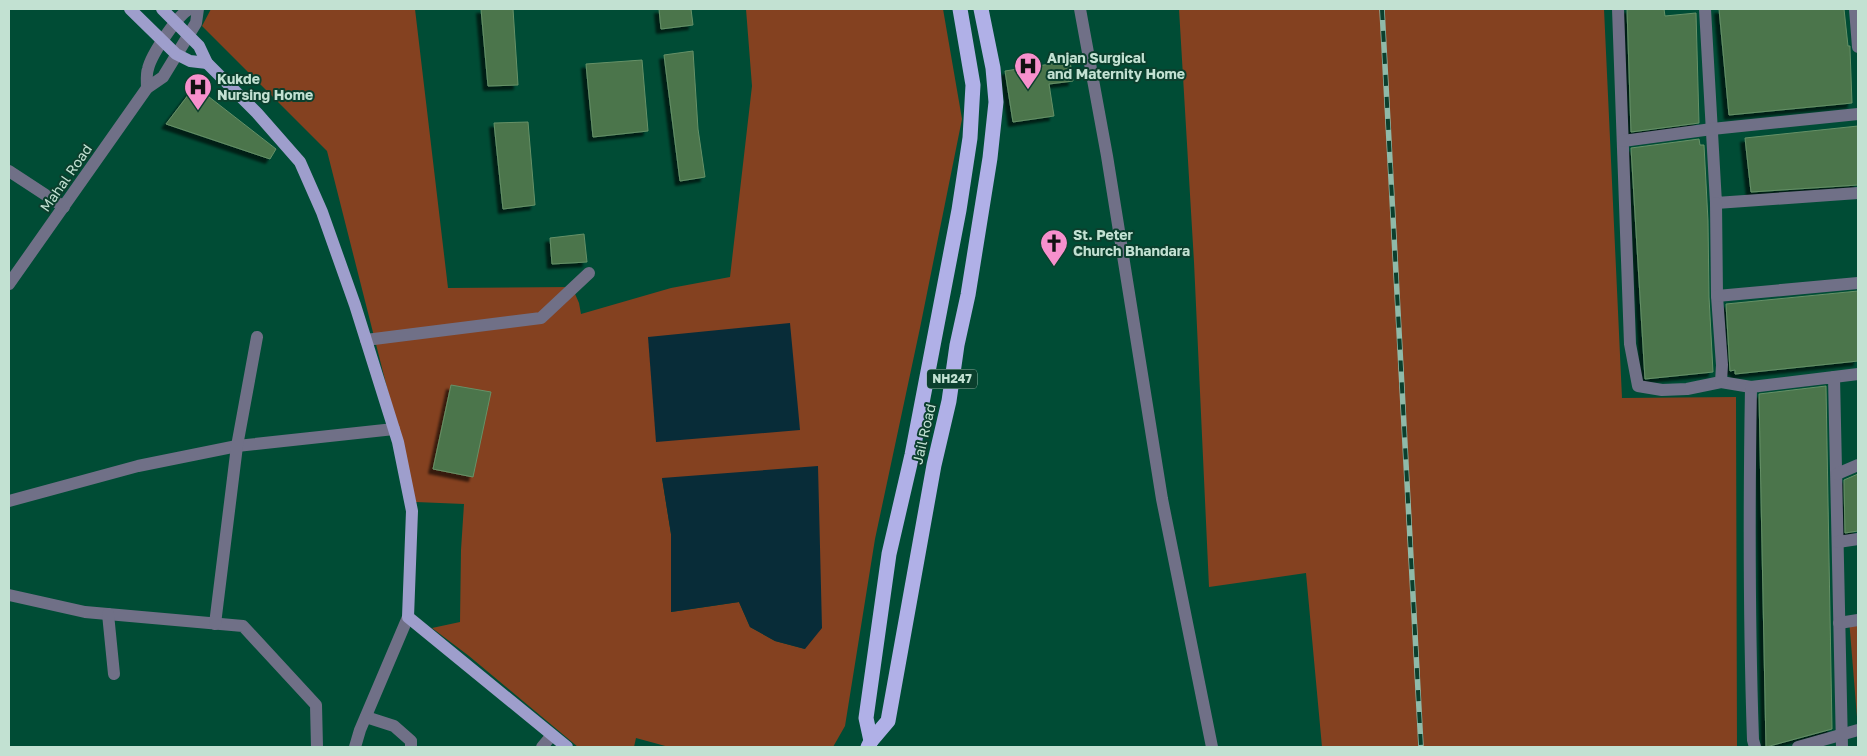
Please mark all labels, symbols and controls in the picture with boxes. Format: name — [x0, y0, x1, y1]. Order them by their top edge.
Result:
place label: Anjan Surgical and Maternity Home — [1047, 49, 1185, 82]
hospital icon: Anjan Surgical and Maternity Home — [1013, 51, 1043, 90]
place label: Kukde Nursing Home — [217, 70, 313, 103]
hospital icon: Kukde Nursing Home — [183, 72, 213, 111]
street label: Mahal Road — [36, 141, 95, 215]
place label: St. Peter Church Bhandara — [1073, 226, 1190, 259]
church icon: St. Peter Church Bhandara — [1039, 228, 1069, 267]
road number: NH247 — [927, 369, 977, 388]
street label: Jail Road — [908, 402, 939, 466]

